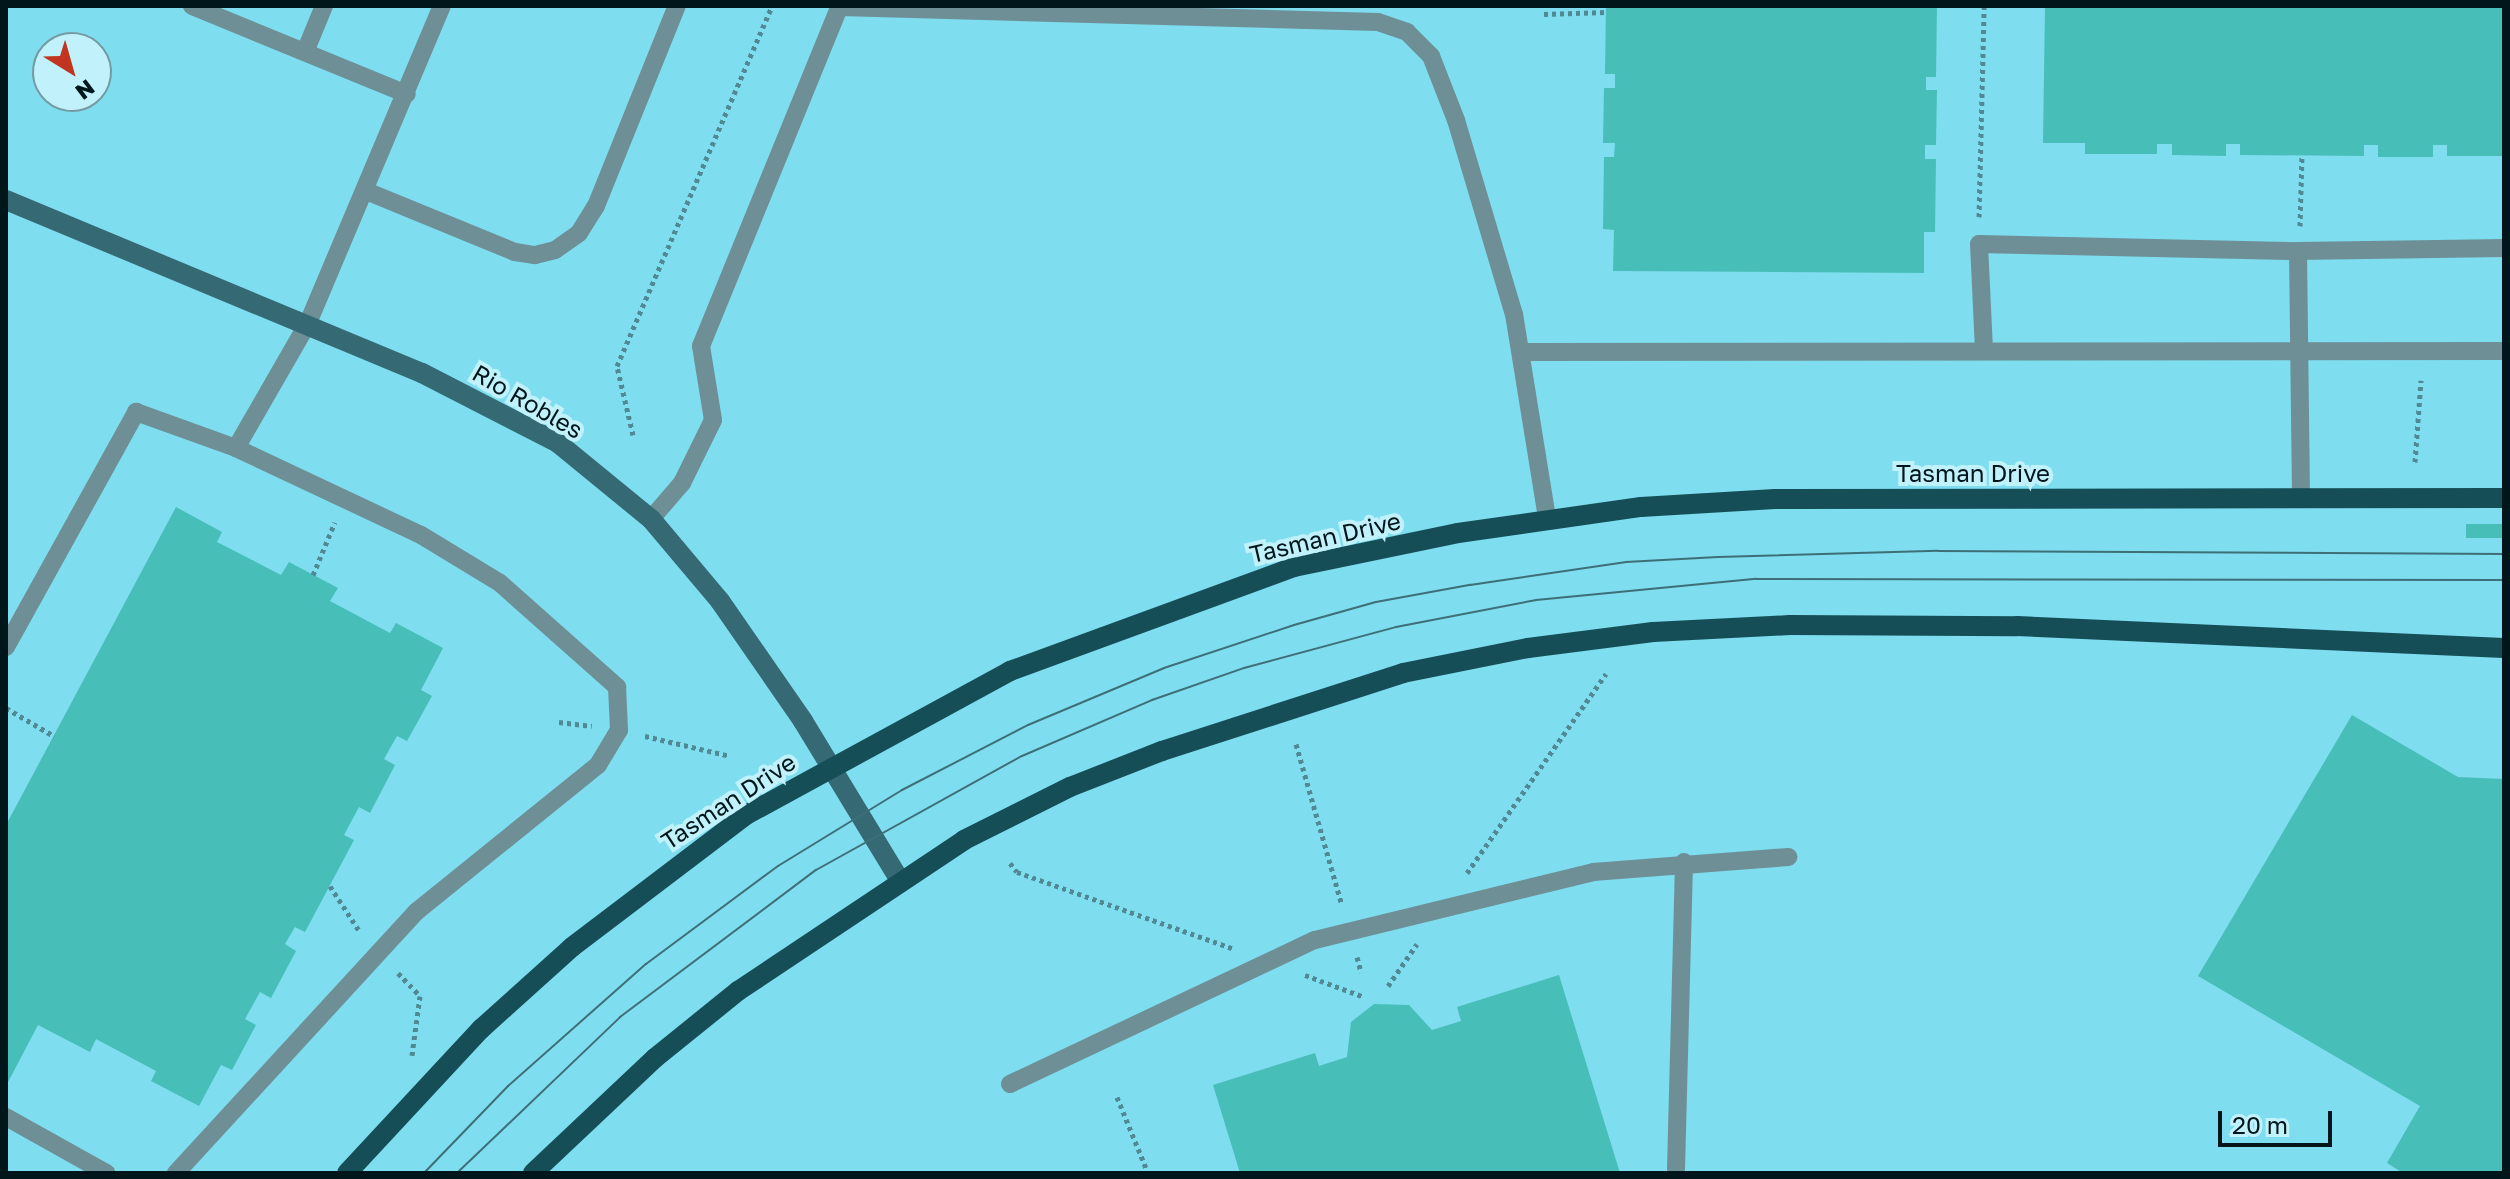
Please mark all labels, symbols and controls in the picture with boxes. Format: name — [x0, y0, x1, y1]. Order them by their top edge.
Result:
north arrow — [32, 32, 112, 112]
text: N — [71, 74, 100, 106]
street label: Rio Robles — [468, 358, 588, 444]
street label: Tasman Drive — [1896, 459, 2050, 487]
street label: Tasman Drive — [1247, 506, 1403, 568]
street label: Tasman Drive — [656, 747, 800, 855]
scale bar — [2222, 1095, 2336, 1145]
text: 20 m — [2232, 1110, 2288, 1139]

